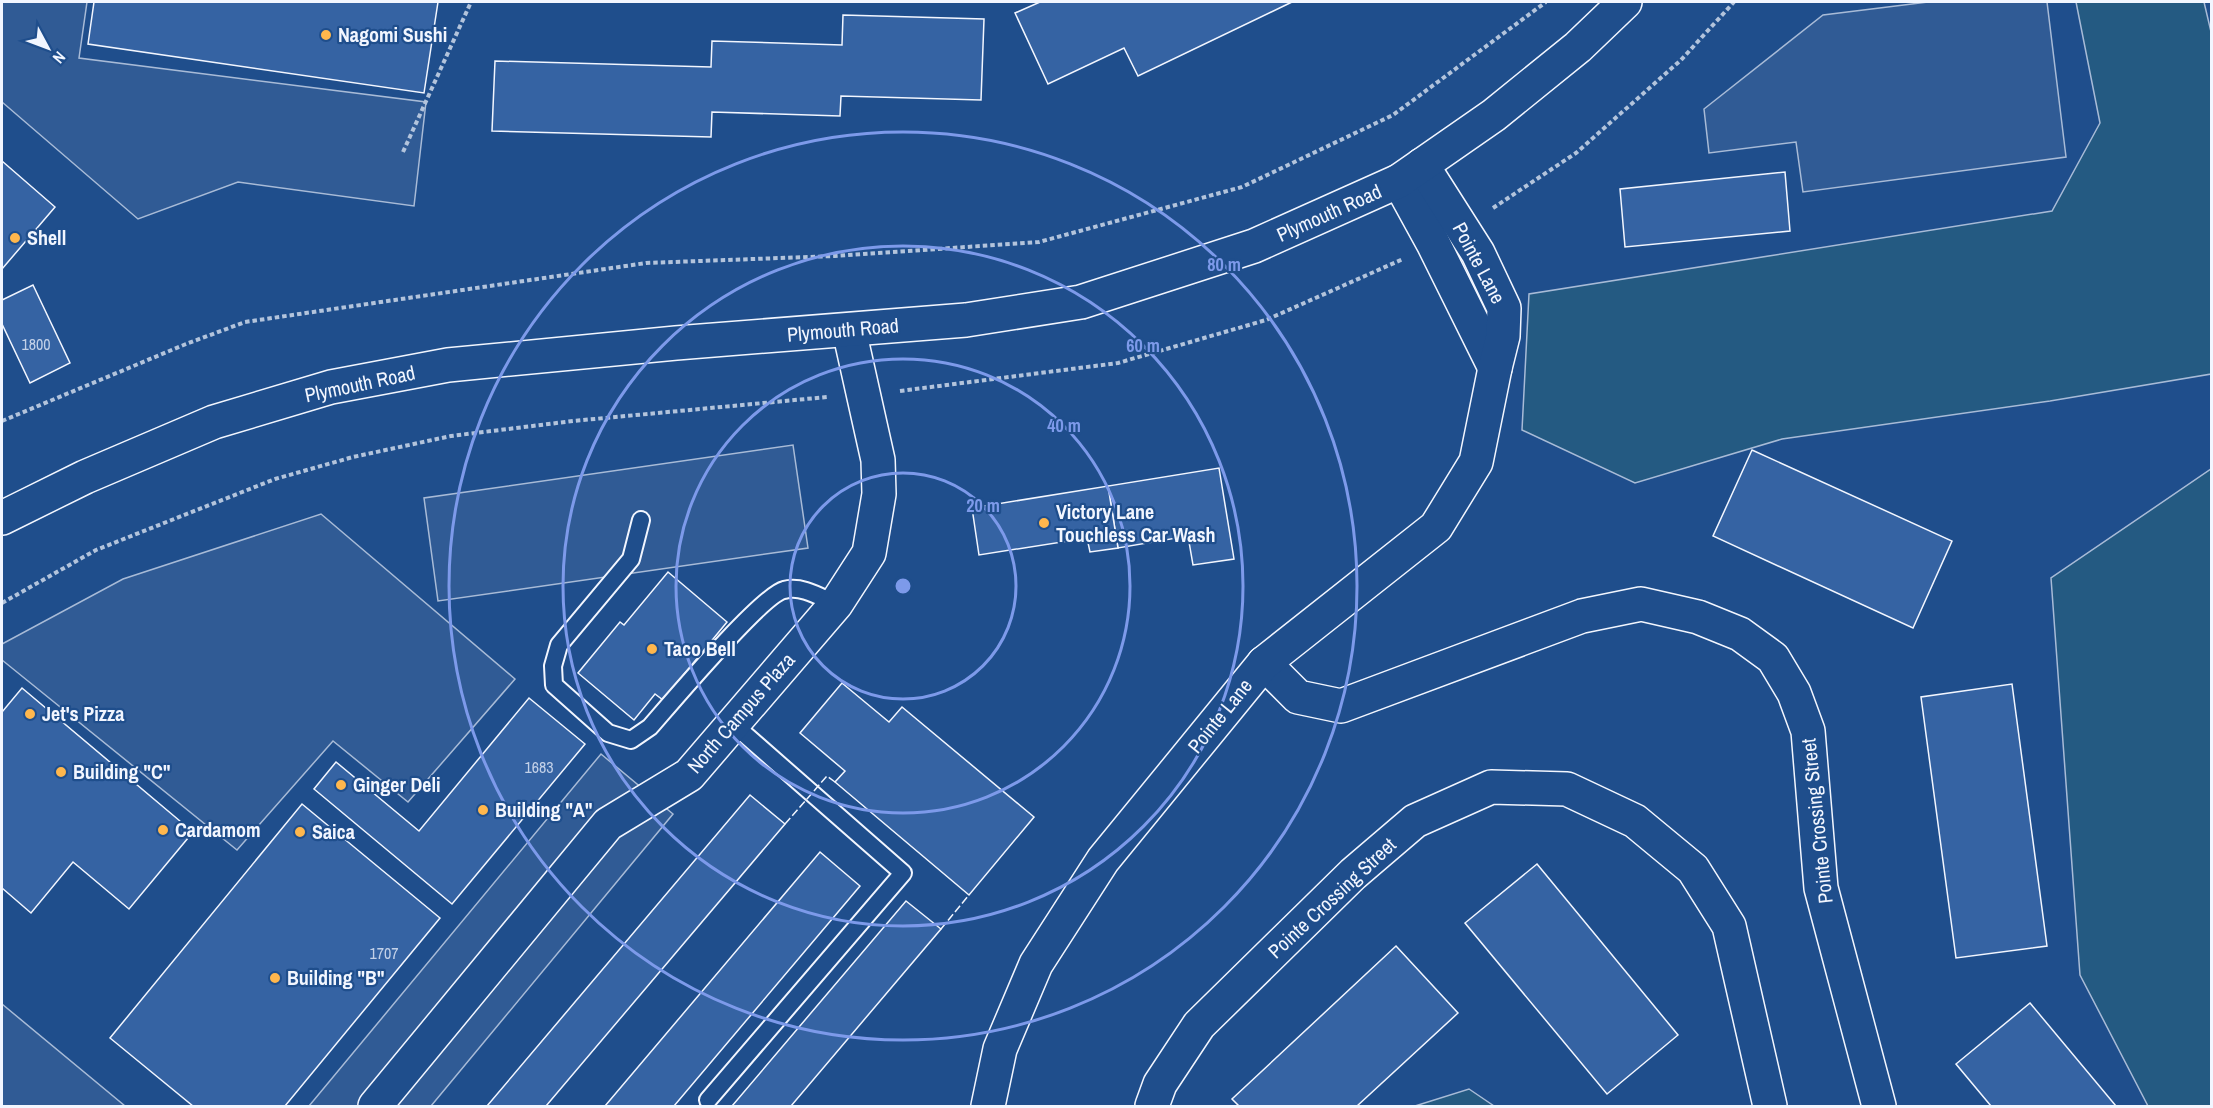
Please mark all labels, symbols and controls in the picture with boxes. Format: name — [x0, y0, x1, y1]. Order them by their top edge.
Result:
north arrow — [18, 18, 78, 78]
place label: Nagomi Sushi — [338, 21, 447, 48]
marker: Nagomi Sushi — [319, 28, 333, 42]
text: N — [48, 47, 71, 69]
street label: Plymouth Road — [1272, 177, 1386, 248]
street label: Pointe Lane — [1447, 217, 1512, 308]
place label: Shell — [27, 224, 66, 251]
marker: Shell — [8, 231, 22, 245]
text: 80 m — [1207, 252, 1241, 277]
street label: Plymouth Road — [786, 311, 900, 348]
house number: 1800 — [21, 333, 51, 355]
text: 60 m — [1126, 333, 1160, 358]
street label: Plymouth Road — [302, 359, 418, 408]
text: 40 m — [1047, 413, 1081, 438]
text: 20 m — [966, 493, 1000, 518]
place label: Victory Lane Touchless Car Wash — [1056, 498, 1216, 548]
marker: Victory Lane Touchless Car Wash — [1037, 516, 1051, 530]
centre of rings — [893, 576, 913, 596]
place label: Taco Bell — [664, 635, 736, 662]
marker: Taco Bell — [645, 642, 659, 656]
street label: North Campus Plaza — [681, 647, 800, 779]
street label: Pointe Lane — [1181, 673, 1258, 759]
place label: Jet's Pizza — [42, 700, 124, 727]
marker: Jet's Pizza — [23, 707, 37, 721]
street label: Pointe Crossing Street — [1794, 737, 1839, 905]
house number: 1683 — [524, 756, 554, 778]
place label: Building "C" — [73, 758, 171, 785]
marker: Building "C" — [54, 765, 68, 779]
place label: Ginger Deli — [353, 771, 441, 798]
marker: Ginger Deli — [334, 778, 348, 792]
place label: Building "A" — [495, 796, 593, 823]
marker: Building "A" — [476, 803, 490, 817]
place label: Cardamom — [175, 816, 261, 843]
place label: Saica — [312, 818, 355, 845]
marker: Cardamom — [156, 823, 170, 837]
marker: Saica — [293, 825, 307, 839]
street label: Pointe Crossing Street — [1262, 831, 1402, 964]
house number: 1707 — [369, 942, 399, 964]
place label: Building "B" — [287, 964, 385, 991]
marker: Building "B" — [268, 971, 282, 985]

